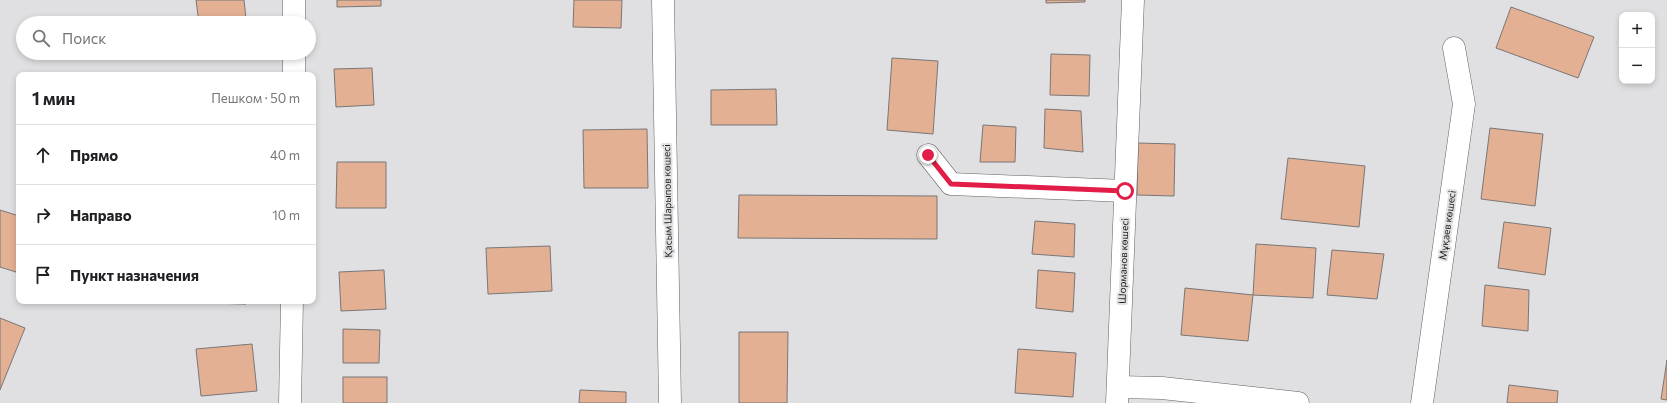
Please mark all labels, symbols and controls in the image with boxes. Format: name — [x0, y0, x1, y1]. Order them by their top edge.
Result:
map controls — [1619, 12, 1655, 84]
button: + — [1619, 12, 1655, 48]
search box — [16, 16, 316, 60]
icon: search — [30, 27, 52, 49]
text: Поиск — [62, 29, 106, 47]
button: − — [1619, 48, 1655, 84]
text: 1 мин — [32, 88, 75, 109]
text: Пешком · 50 m — [211, 90, 300, 106]
icon: ahead — [32, 144, 54, 166]
street label: Қасым Шарыпов көшесі — [660, 144, 674, 258]
text: Прямо — [70, 146, 118, 164]
route end — [919, 146, 937, 164]
text: 40 m — [270, 147, 300, 163]
route start — [1116, 182, 1134, 200]
street label: Мұқаев көшесі — [1436, 190, 1458, 260]
icon: right — [32, 204, 54, 226]
text: Направо — [70, 206, 132, 224]
text: 10 m — [272, 207, 300, 223]
street label: Шорманов көшесі — [1116, 218, 1130, 304]
icon: arrive — [32, 264, 54, 286]
text: Пункт назначения — [70, 266, 199, 284]

